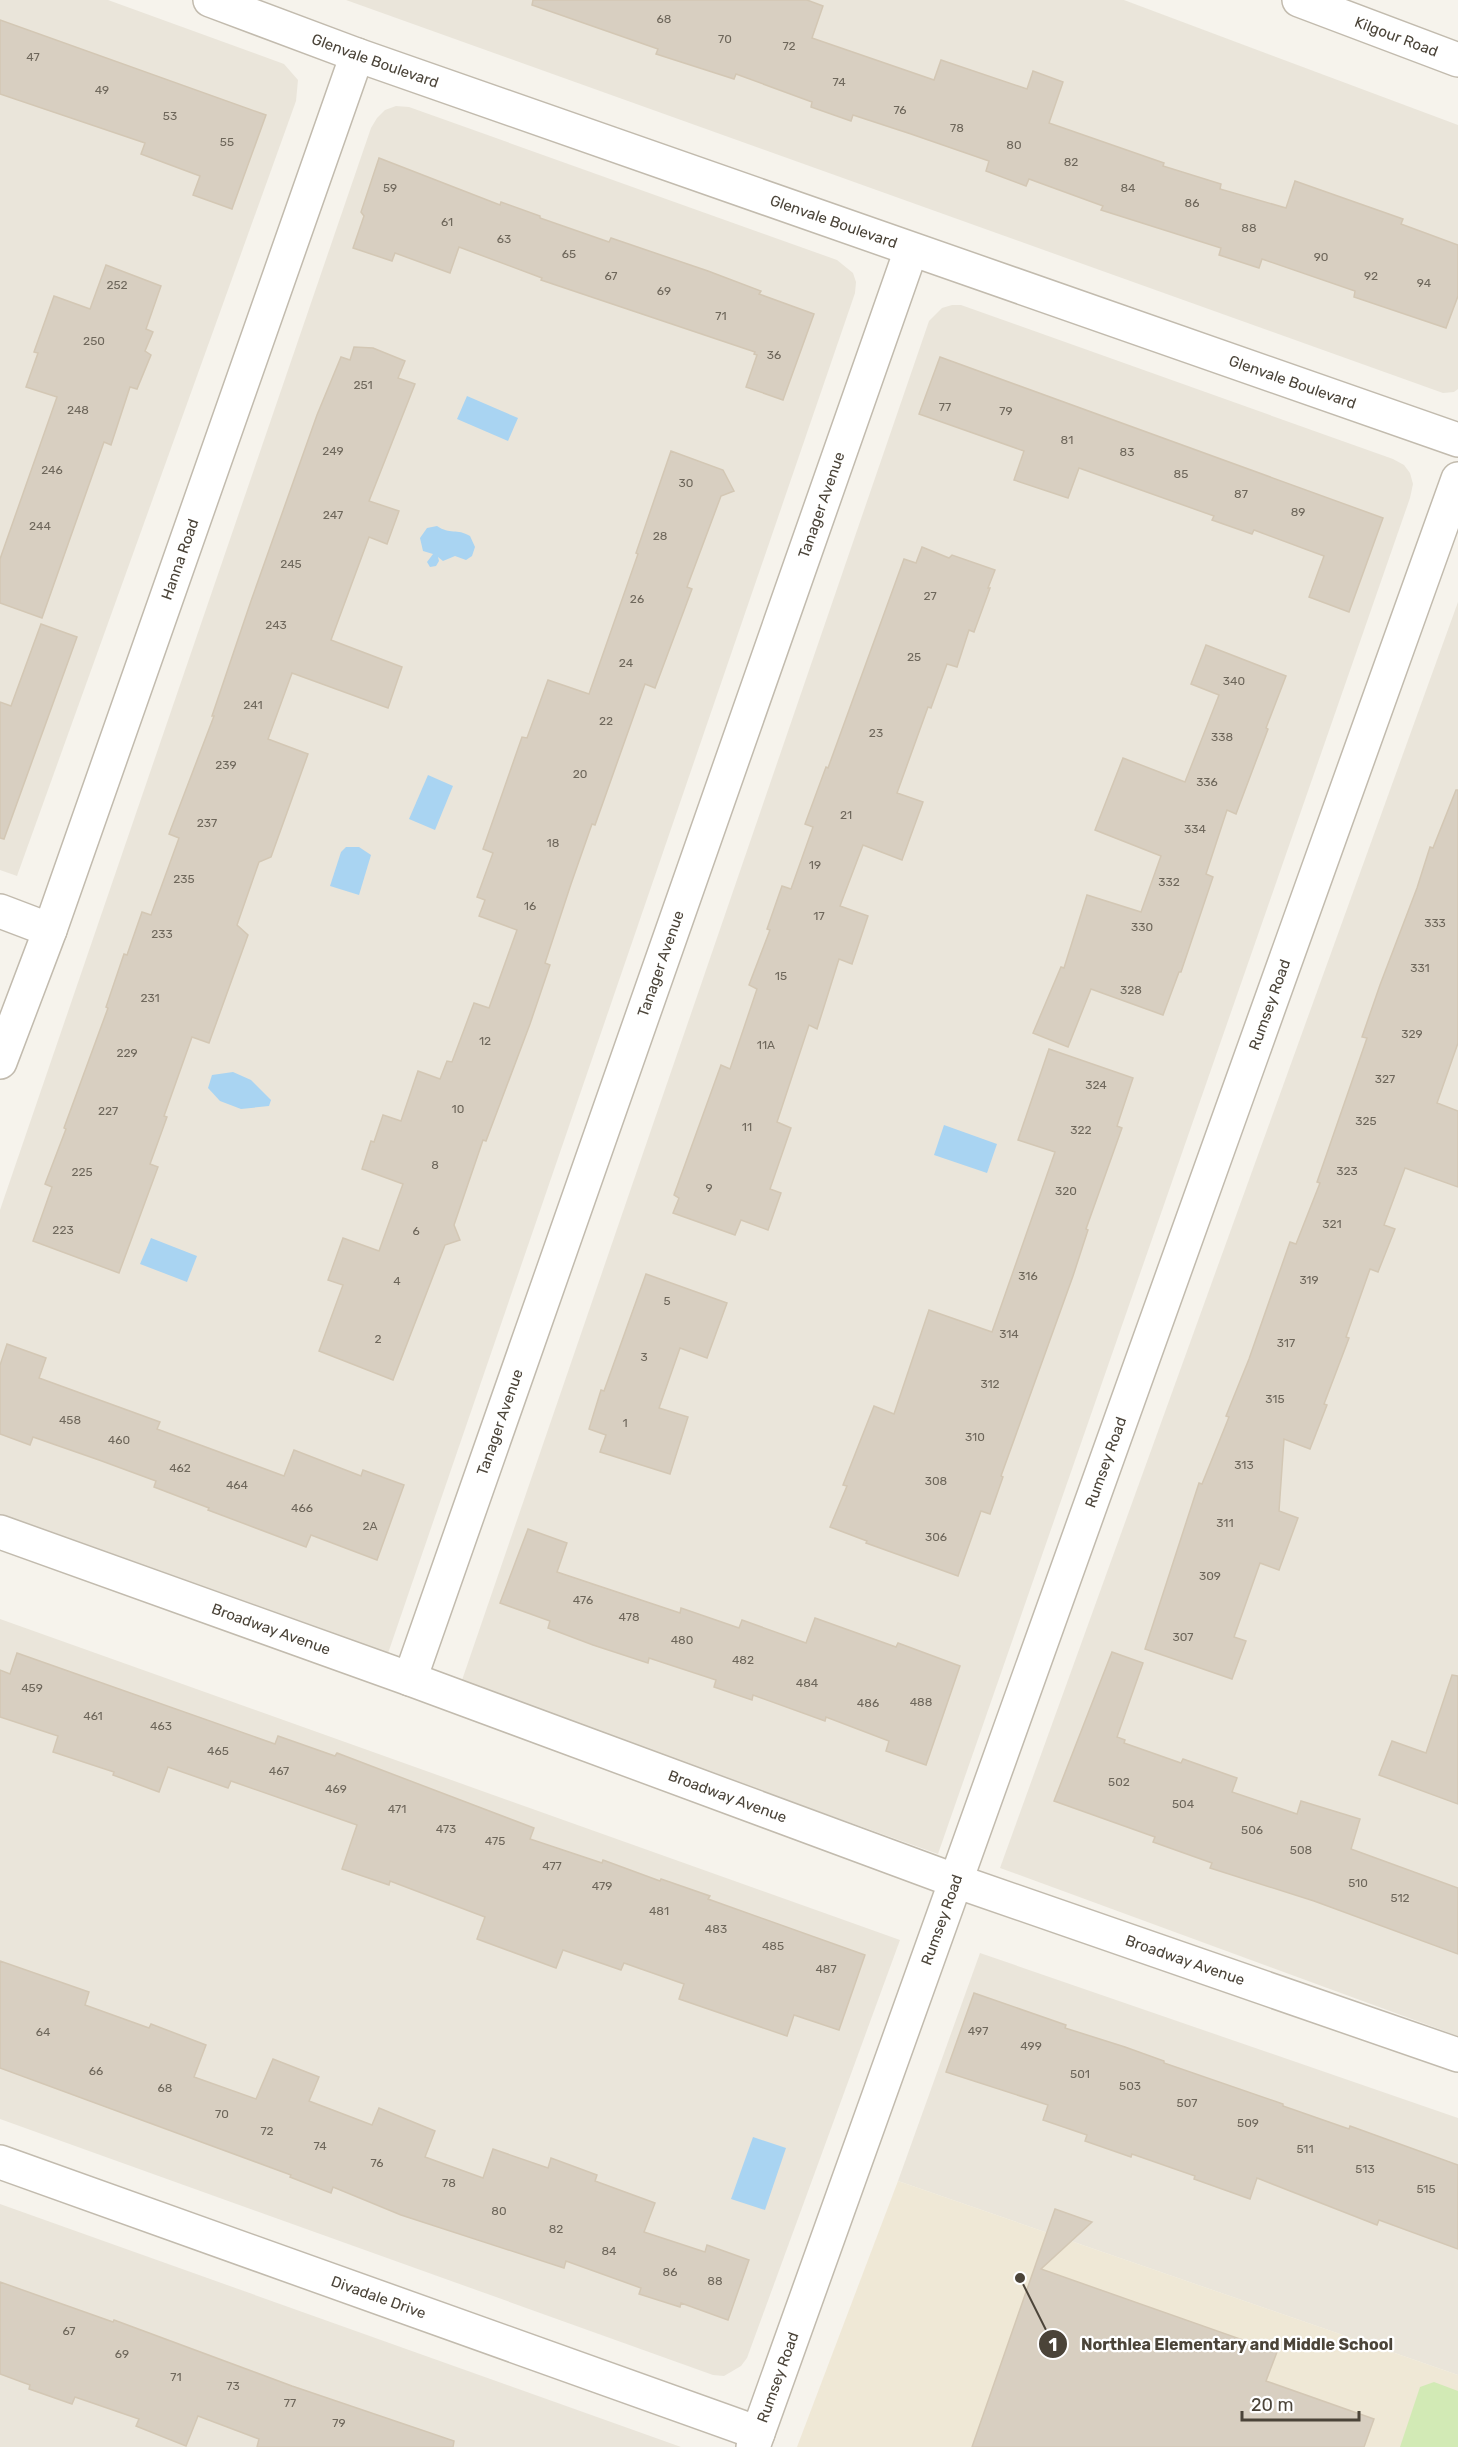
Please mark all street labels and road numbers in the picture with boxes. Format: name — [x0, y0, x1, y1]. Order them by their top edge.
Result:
street label: Kilgour Road — [1352, 13, 1440, 61]
street label: Glenvale Boulevard — [309, 30, 441, 92]
street label: Glenvale Boulevard — [768, 191, 900, 252]
street label: Glenvale Boulevard — [1227, 352, 1358, 413]
street label: Tanager Avenue — [795, 449, 849, 561]
street label: Hanna Road — [158, 516, 203, 602]
street label: Tanager Avenue — [634, 908, 688, 1019]
street label: Rumsey Road — [1245, 957, 1294, 1053]
street label: Tanager Avenue — [473, 1367, 527, 1478]
street label: Rumsey Road — [1081, 1414, 1130, 1510]
street label: Broadway Avenue — [209, 1600, 333, 1659]
street label: Broadway Avenue — [666, 1766, 789, 1827]
street label: Rumsey Road — [917, 1872, 966, 1968]
street label: Broadway Avenue — [1123, 1931, 1247, 1989]
street label: Divadale Drive — [329, 2272, 428, 2323]
street label: Rumsey Road — [753, 2330, 802, 2425]

